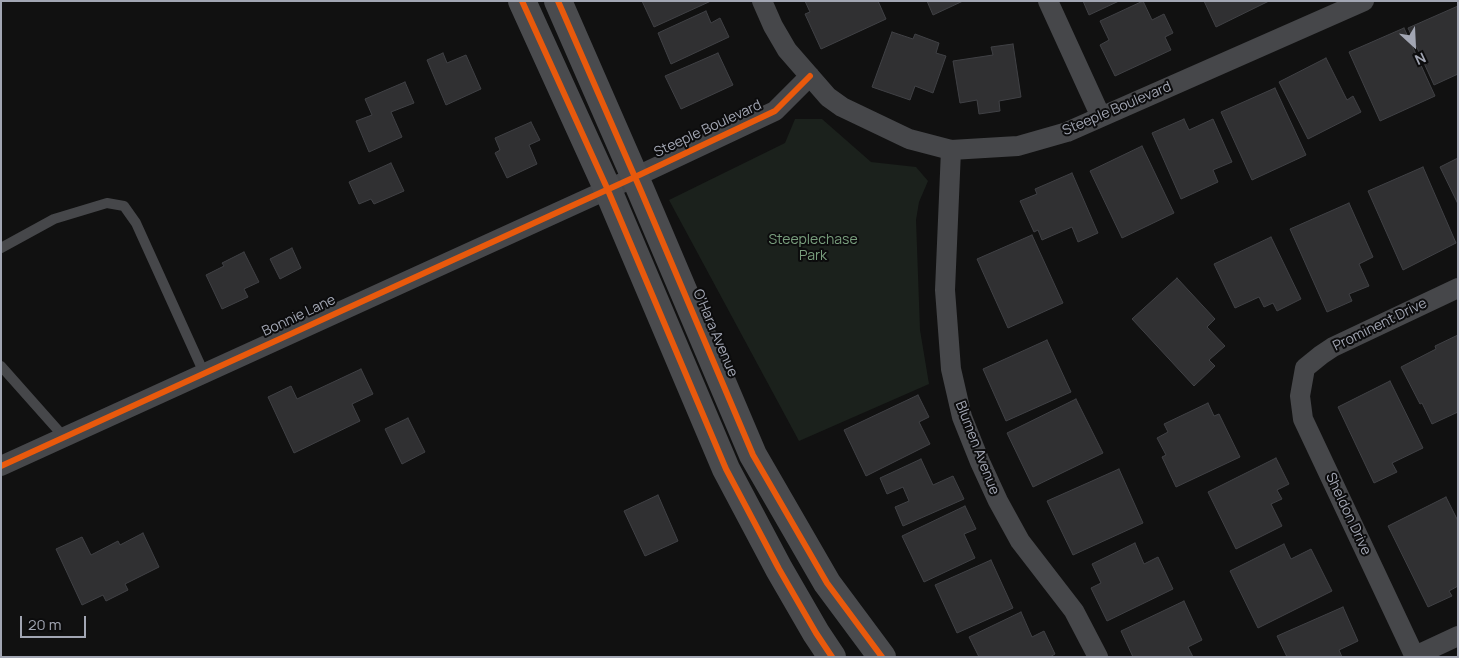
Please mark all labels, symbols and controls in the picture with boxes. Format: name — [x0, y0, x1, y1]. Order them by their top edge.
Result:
north arrow — [1389, 20, 1439, 70]
text: N — [1412, 48, 1429, 70]
street label: Steeple Boulevard — [1060, 78, 1174, 140]
street label: Steeple Boulevard — [652, 97, 764, 161]
park label: Steeplechase Park — [768, 232, 858, 264]
street label: O'Hara Avenue — [689, 287, 741, 379]
street label: Bonnie Lane — [260, 292, 338, 340]
street label: Prominent Drive — [1330, 295, 1430, 355]
street label: Blumen Avenue — [951, 399, 1003, 497]
street label: Sheldon Drive — [1322, 470, 1374, 558]
scale bar — [22, 606, 89, 638]
text: 20 m — [28, 614, 61, 635]

